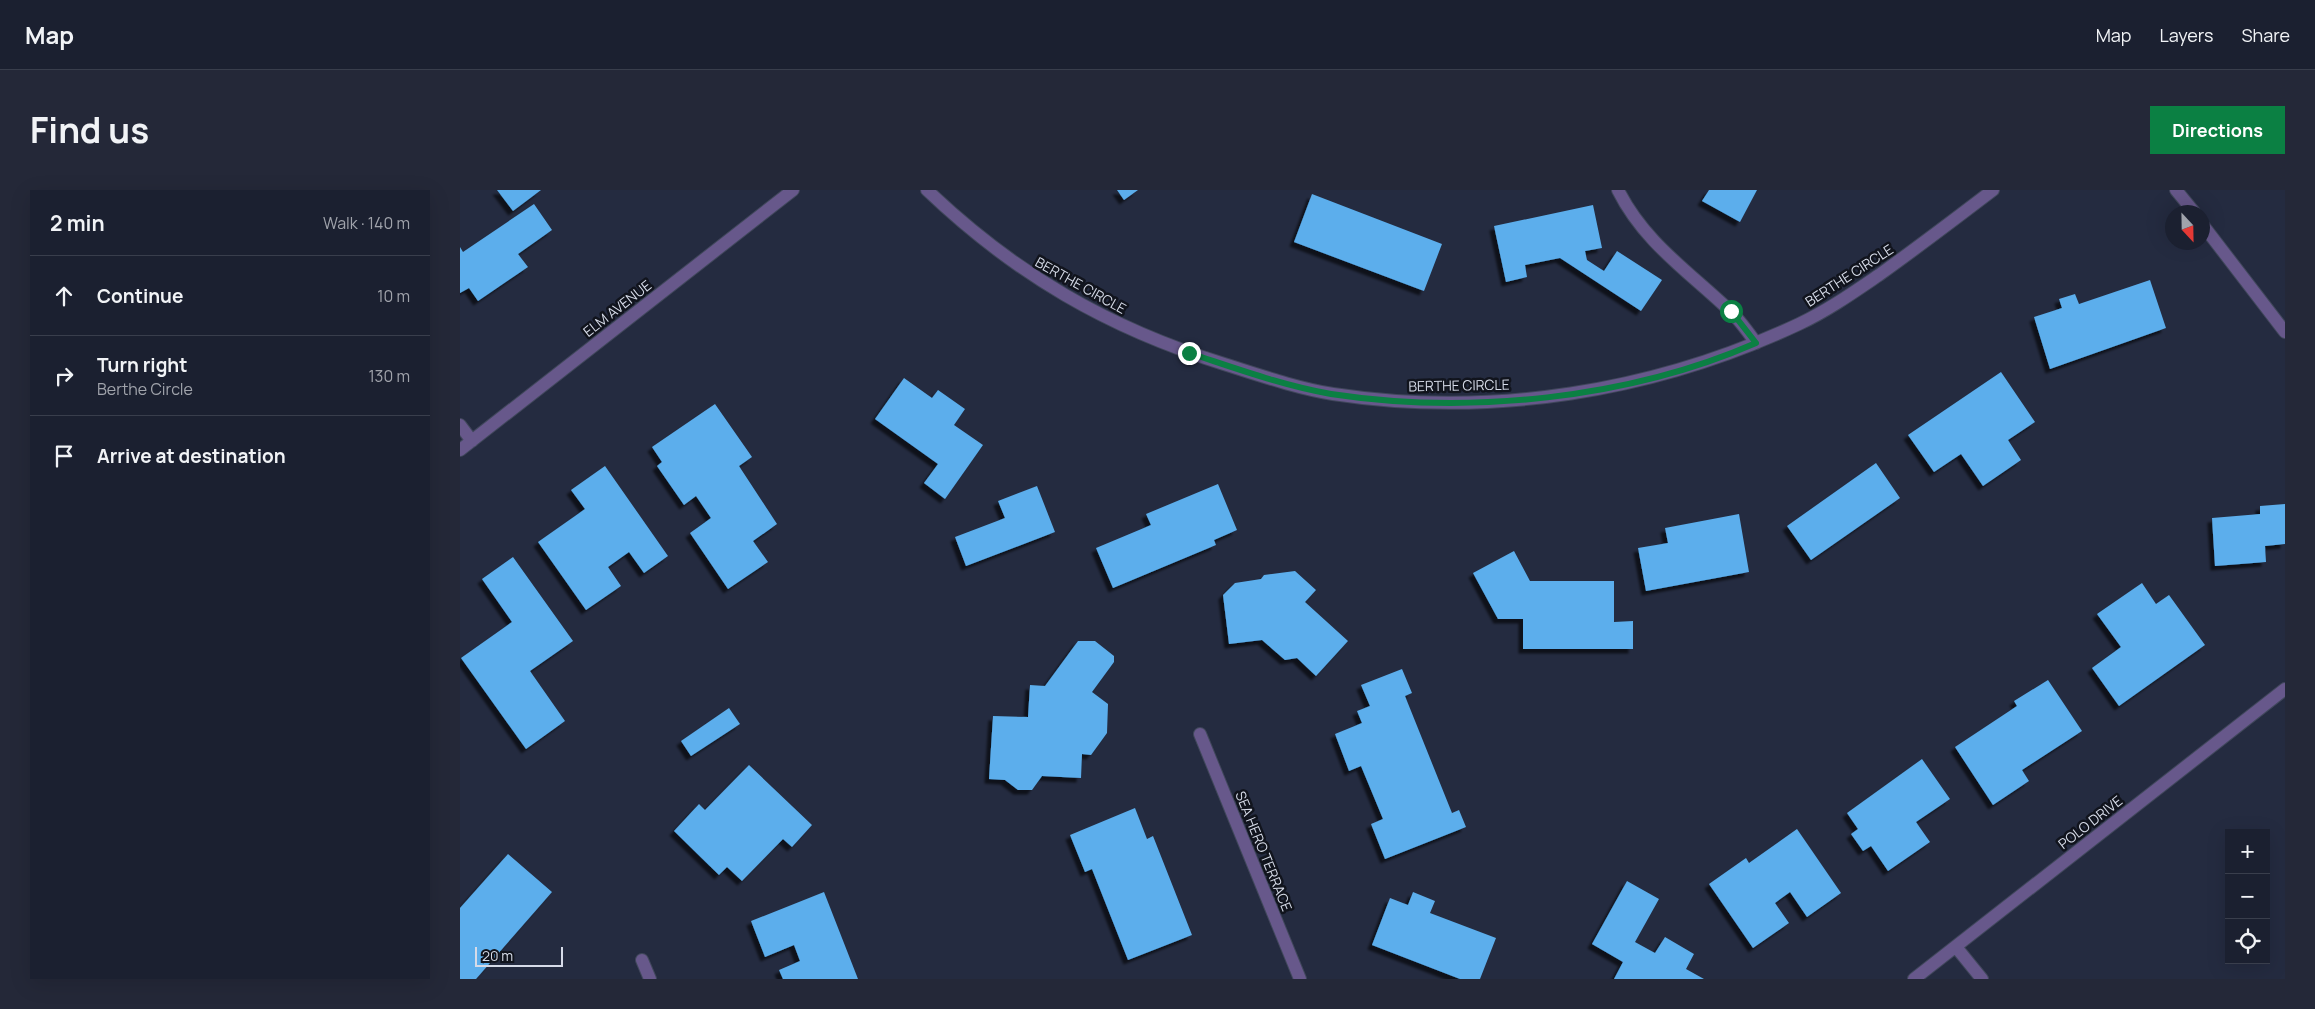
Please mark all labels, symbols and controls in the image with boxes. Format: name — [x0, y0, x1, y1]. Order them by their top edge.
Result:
text: Map — [25, 18, 74, 51]
text: Map — [2096, 23, 2131, 47]
text: Layers — [2159, 23, 2213, 47]
text: Share — [2241, 23, 2290, 47]
text: Find us — [30, 106, 149, 154]
button: Directions — [2150, 106, 2285, 154]
north arrow — [2165, 205, 2210, 250]
text: 2 min — [50, 209, 105, 237]
text: Walk · 140 m — [323, 212, 410, 234]
street label: BERTHE CIRCLE — [1801, 239, 1897, 311]
street label: BERTHE CIRCLE — [1032, 252, 1130, 318]
street label: ELM AVENUE — [579, 275, 655, 341]
icon: ahead — [50, 282, 78, 310]
text: Continue — [97, 283, 183, 309]
text: 10 m — [377, 285, 410, 307]
route start — [1720, 300, 1743, 323]
route end — [1178, 342, 1201, 365]
text: Turn right — [97, 352, 187, 378]
icon: right — [50, 362, 78, 390]
text: 130 m — [368, 365, 410, 387]
street label: BERTHE CIRCLE — [1408, 375, 1510, 395]
text: Berthe Circle — [97, 378, 193, 400]
icon: arrive — [50, 442, 78, 470]
text: Arrive at destination — [97, 443, 286, 469]
street label: SEA HERO TERRACE — [1231, 788, 1297, 914]
street label: POLO DRIVE — [2054, 791, 2126, 853]
map controls — [2225, 829, 2270, 964]
button: + — [2225, 829, 2270, 874]
button: − — [2225, 874, 2270, 919]
button: locate — [2225, 919, 2270, 964]
scale bar — [475, 944, 562, 967]
text: 20 m — [482, 946, 513, 965]

